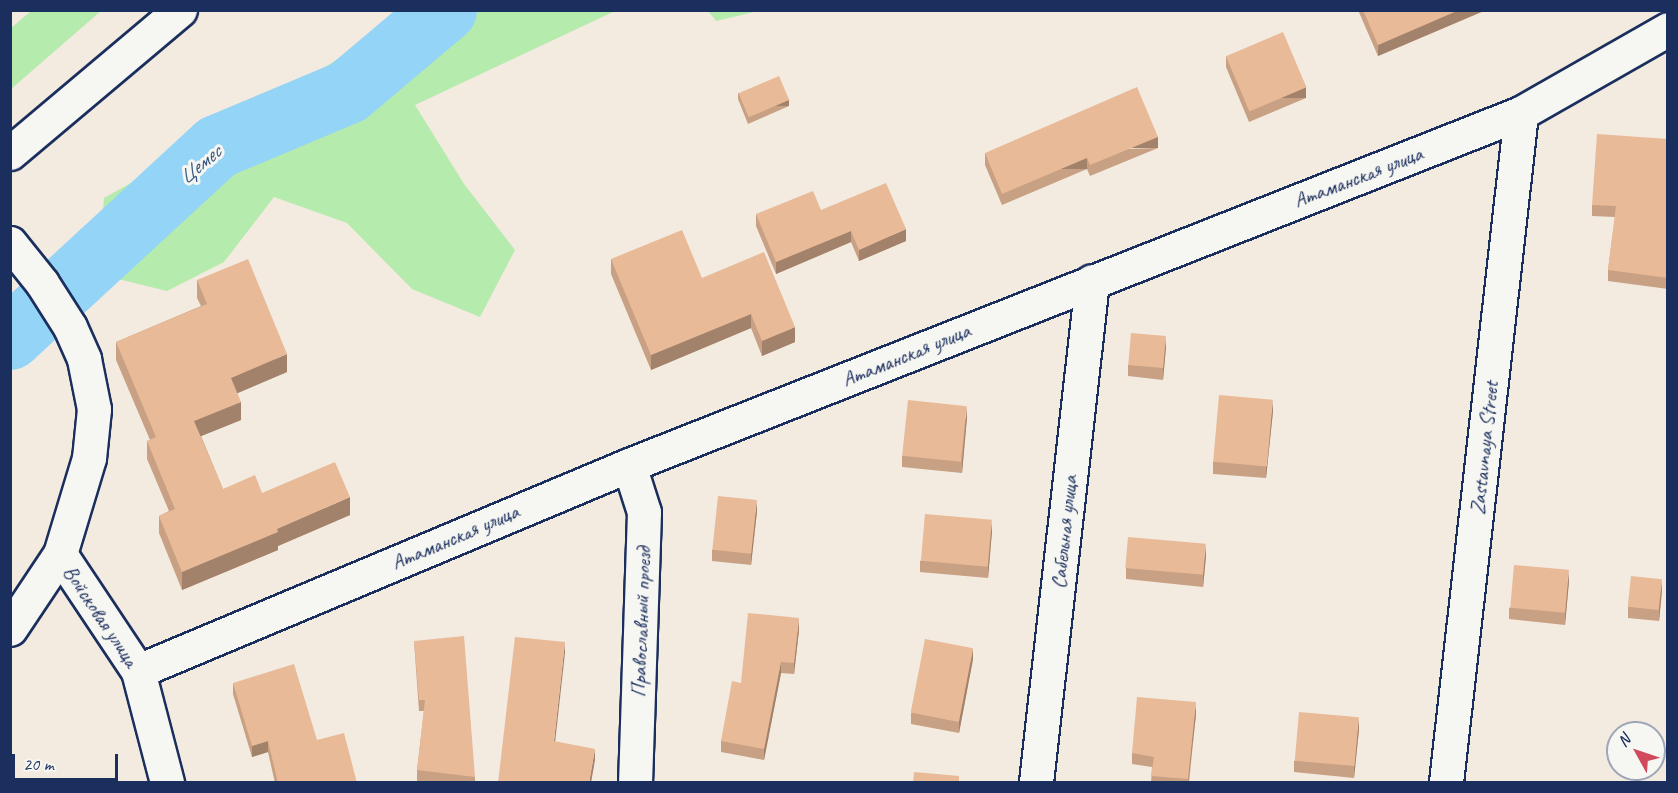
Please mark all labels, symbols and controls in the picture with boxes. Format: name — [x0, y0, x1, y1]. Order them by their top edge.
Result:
water label: Цемес — [173, 140, 227, 190]
street label: Атаманская улица — [1289, 141, 1427, 213]
street label: Атаманская улица — [838, 318, 974, 392]
street label: Zastavnaya Street — [1464, 380, 1504, 516]
street label: Сабельная улица — [1045, 473, 1083, 591]
street label: Атаманская улица — [387, 499, 523, 575]
street label: Православный проезд — [626, 546, 656, 698]
street label: Войсковая улица — [58, 560, 144, 672]
north arrow — [1606, 721, 1666, 781]
text: N — [1613, 730, 1635, 751]
scale bar — [15, 742, 122, 780]
text: 20 m — [23, 753, 54, 775]

